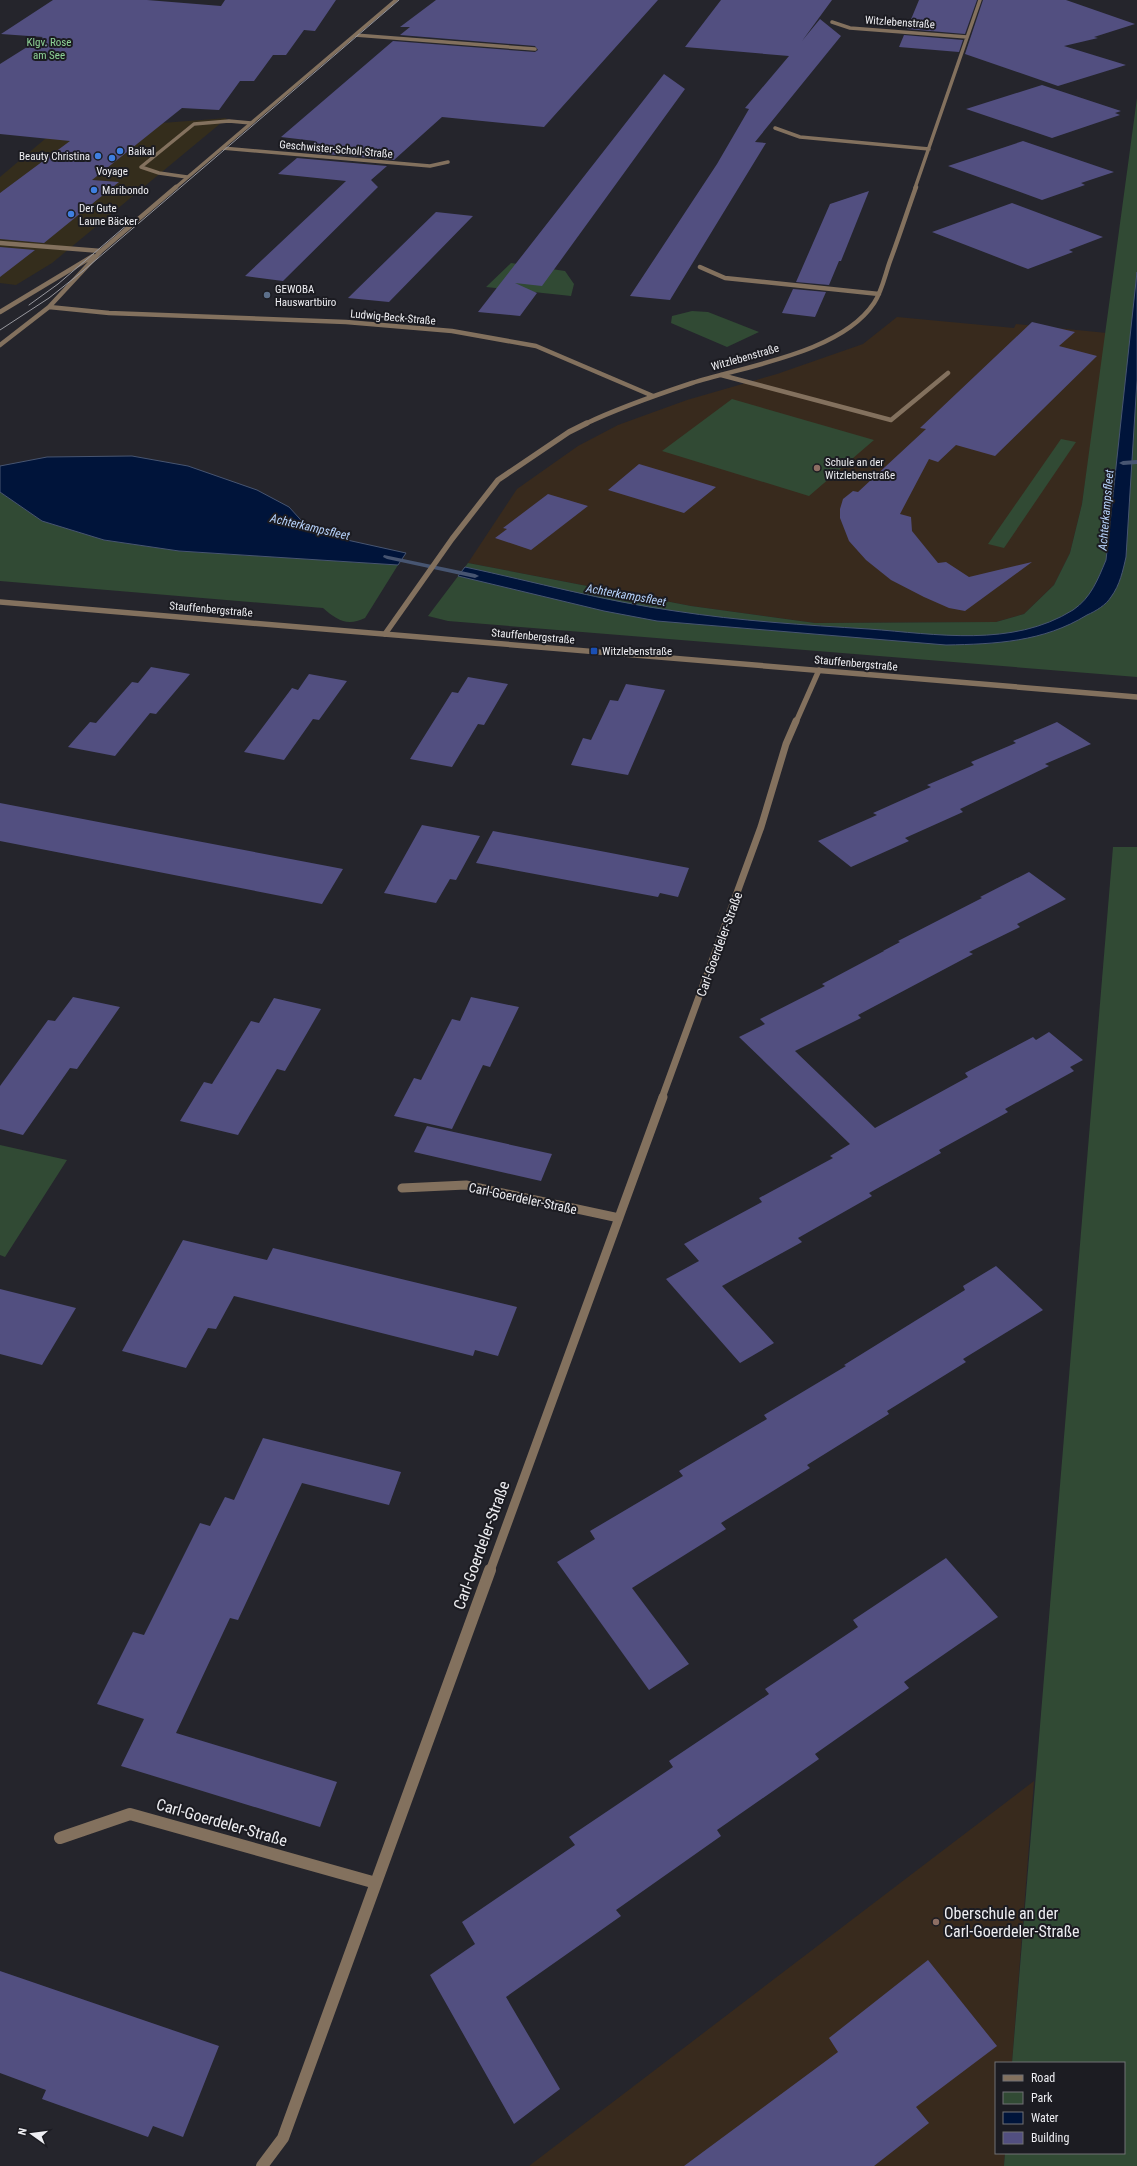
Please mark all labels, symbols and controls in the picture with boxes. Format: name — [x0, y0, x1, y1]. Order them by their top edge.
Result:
street label: Witzlebenstraße — [865, 14, 935, 31]
park label: Klgv. Rose am See — [26, 36, 72, 62]
street label: Geschwister-Scholl-Straße — [279, 138, 393, 161]
place label: Baikal — [128, 145, 155, 158]
marker: Baikal — [115, 146, 125, 156]
place label: Beauty Christina — [19, 150, 90, 163]
marker: Beauty Christina — [93, 151, 103, 161]
marker: Voyage — [107, 153, 117, 163]
place label: Voyage — [96, 165, 128, 178]
place label: Maribondo — [102, 184, 149, 197]
marker: Maribondo — [89, 185, 99, 195]
place label: Der Gute Laune Bäcker — [79, 202, 138, 228]
marker: Der Gute Laune Bäcker — [66, 209, 76, 219]
place label: GEWOBA Hauswartbüro — [275, 283, 337, 309]
marker: GEWOBA Hauswartbüro — [262, 290, 272, 300]
street label: Ludwig-Beck-Straße — [350, 307, 436, 328]
street label: Witzlebenstraße — [710, 342, 781, 373]
place label: Schule an der Witzlebenstraße — [825, 456, 895, 482]
marker: Schule an der Witzlebenstraße — [812, 463, 822, 473]
water label: Achterkampsfleet — [1095, 468, 1117, 552]
water label: Achterkampsfleet — [268, 511, 352, 543]
water label: Achterkampsfleet — [584, 581, 668, 609]
street label: Stauffenbergstraße — [169, 599, 253, 620]
street label: Stauffenbergstraße — [491, 626, 575, 647]
place label: Witzlebenstraße — [602, 645, 672, 658]
marker: Witzlebenstraße — [589, 646, 599, 656]
street label: Stauffenbergstraße — [814, 653, 898, 674]
street label: Carl-Goerdeler-Straße — [694, 890, 745, 998]
street label: Carl-Goerdeler-Straße — [467, 1180, 578, 1217]
street label: Carl-Goerdeler-Straße — [449, 1478, 514, 1612]
street label: Carl-Goerdeler-Straße — [154, 1795, 290, 1850]
place label: Oberschule an der Carl-Goerdeler-Straße — [944, 1904, 1080, 1941]
marker: Oberschule an der Carl-Goerdeler-Straße — [931, 1917, 941, 1927]
legend — [995, 2062, 1125, 2154]
text: Road — [1031, 2071, 1055, 2085]
text: Park — [1031, 2091, 1053, 2105]
text: Water — [1031, 2111, 1059, 2125]
north arrow — [12, 2114, 52, 2154]
text: N — [16, 2127, 30, 2137]
text: Building — [1031, 2131, 1069, 2145]

